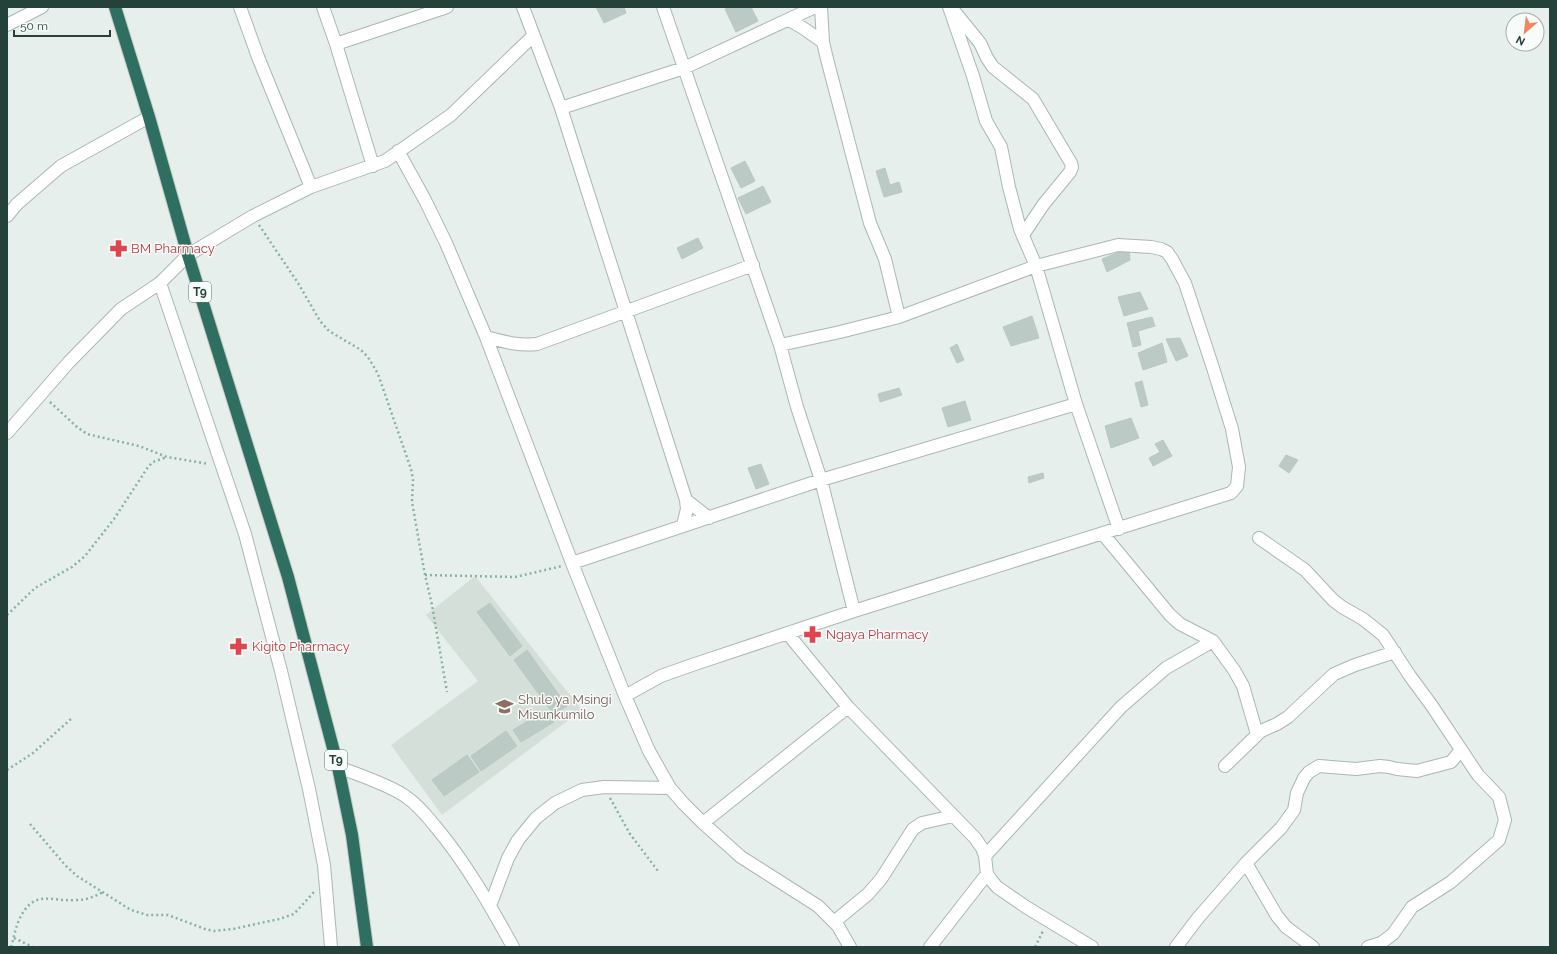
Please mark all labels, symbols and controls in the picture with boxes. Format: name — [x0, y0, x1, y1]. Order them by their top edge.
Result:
scale bar — [14, 12, 110, 38]
north arrow — [1505, 12, 1545, 52]
text: 50 m — [20, 19, 48, 33]
text: N — [1514, 33, 1527, 48]
pharmacy icon: BM Pharmacy — [108, 238, 128, 258]
place label: BM Pharmacy — [131, 241, 215, 256]
road number: T9 — [189, 282, 211, 302]
pharmacy icon: Ngaya Pharmacy — [803, 624, 823, 644]
place label: Ngaya Pharmacy — [826, 627, 929, 642]
pharmacy icon: Kigito Pharmacy — [229, 636, 249, 656]
place label: Kigito Pharmacy — [252, 639, 350, 654]
place label: Shule ya Msingi Misunkumilo — [518, 692, 611, 722]
school or university icon: Shule ya Msingi Misunkumilo — [495, 696, 515, 716]
road number: T9 — [325, 750, 347, 770]

